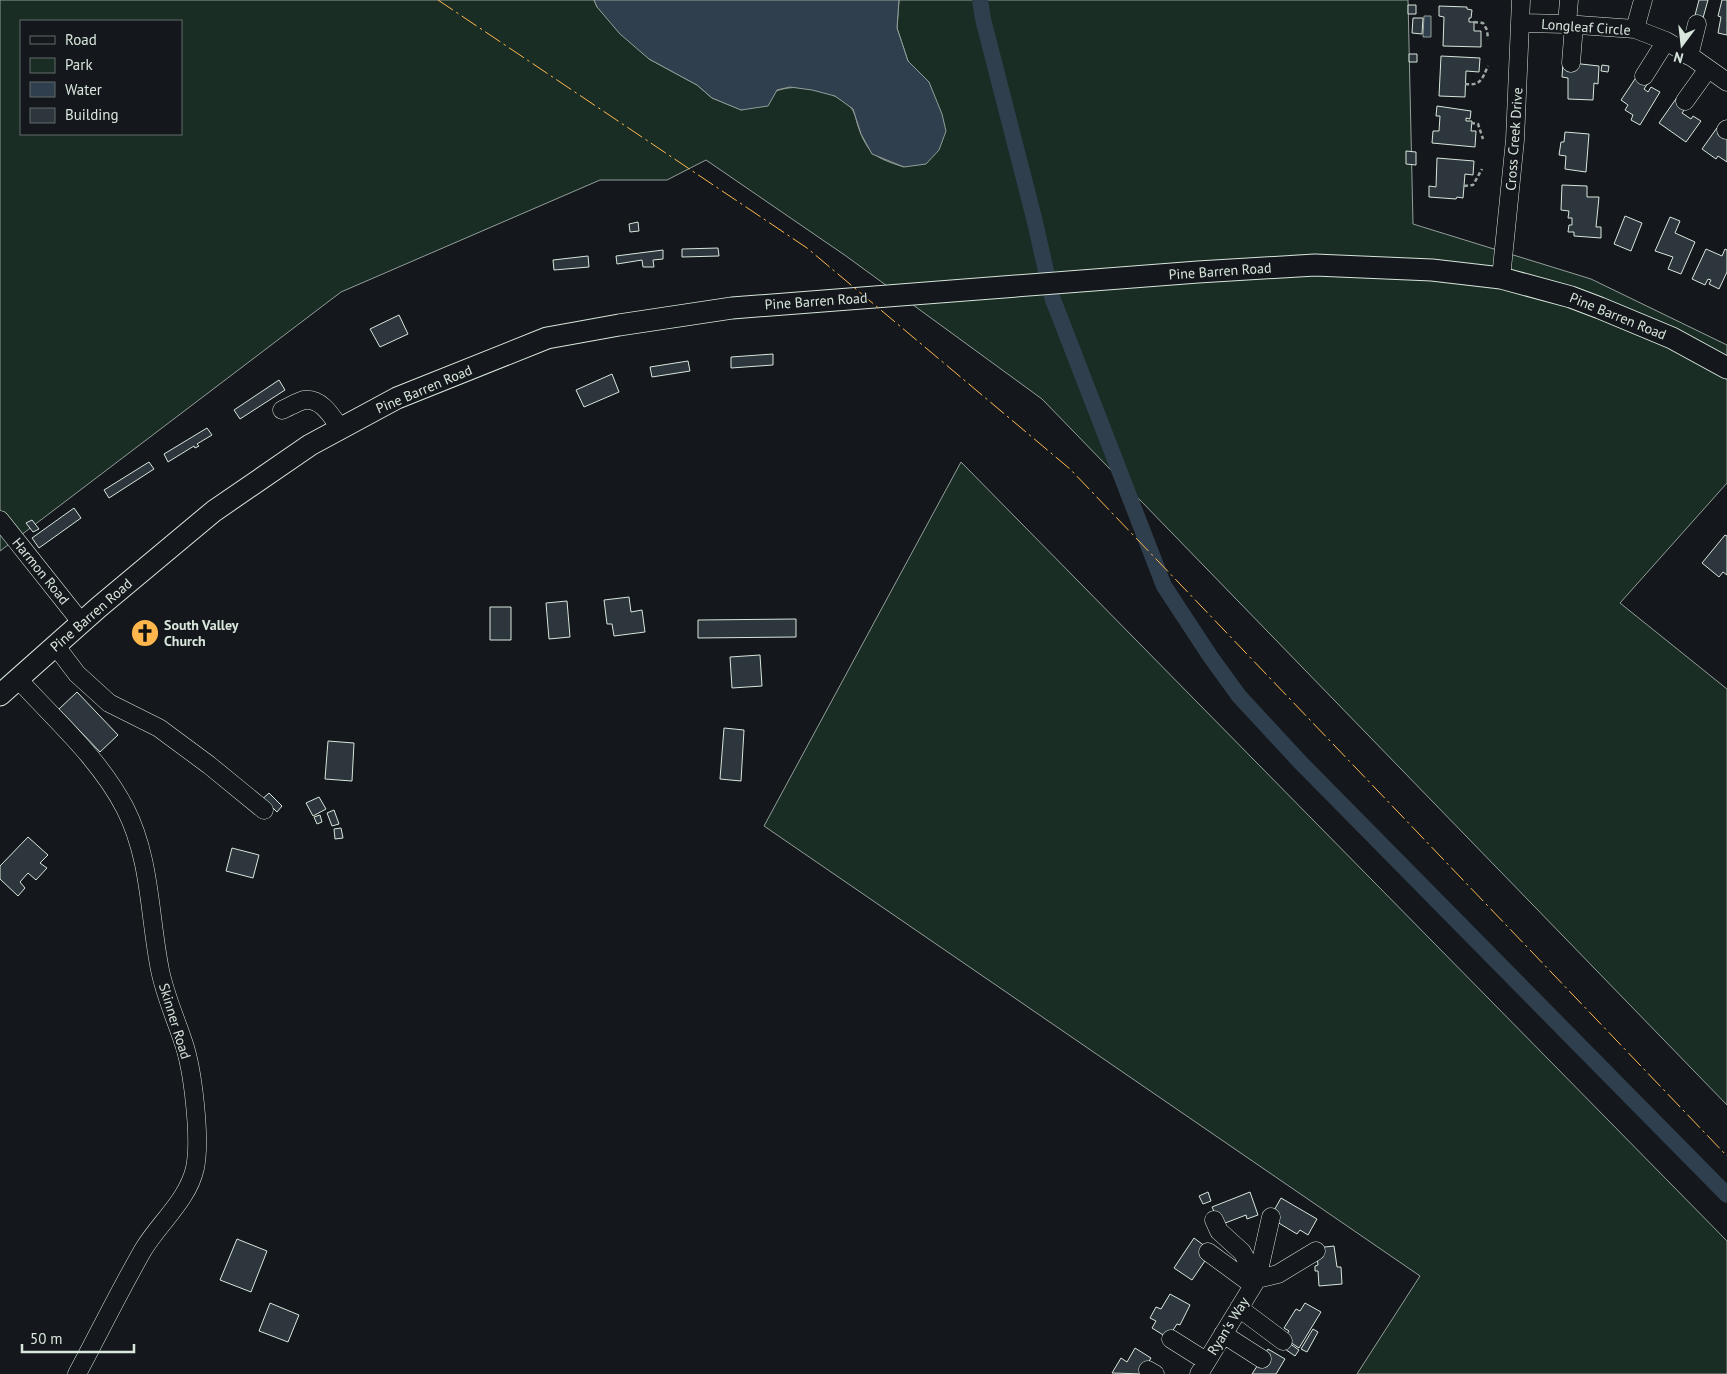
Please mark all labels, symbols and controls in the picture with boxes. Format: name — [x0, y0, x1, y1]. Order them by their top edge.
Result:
street label: Longleaf Circle — [1541, 15, 1631, 39]
legend — [20, 20, 182, 135]
north arrow — [1657, 20, 1707, 70]
text: Road — [65, 30, 97, 49]
text: N — [1672, 48, 1685, 67]
text: Park — [65, 55, 93, 74]
text: Water — [65, 80, 102, 99]
street label: Cross Creek Drive — [1501, 87, 1527, 191]
text: Building — [65, 105, 119, 124]
street label: Pine Barren Road — [1168, 258, 1272, 284]
street label: Pine Barren Road — [764, 288, 868, 314]
street label: Pine Barren Road — [1567, 288, 1669, 344]
street label: Pine Barren Road — [373, 361, 475, 417]
street label: Harmon Road — [9, 534, 73, 608]
street label: Pine Barren Road — [46, 574, 136, 656]
place label: South Valley Church — [164, 616, 239, 650]
church icon: South Valley Church — [130, 618, 160, 648]
street label: Skinner Road — [155, 981, 195, 1061]
street label: Ryan's Way — [1203, 1293, 1253, 1358]
scale bar — [22, 1322, 135, 1354]
text: 50 m — [30, 1329, 63, 1348]

